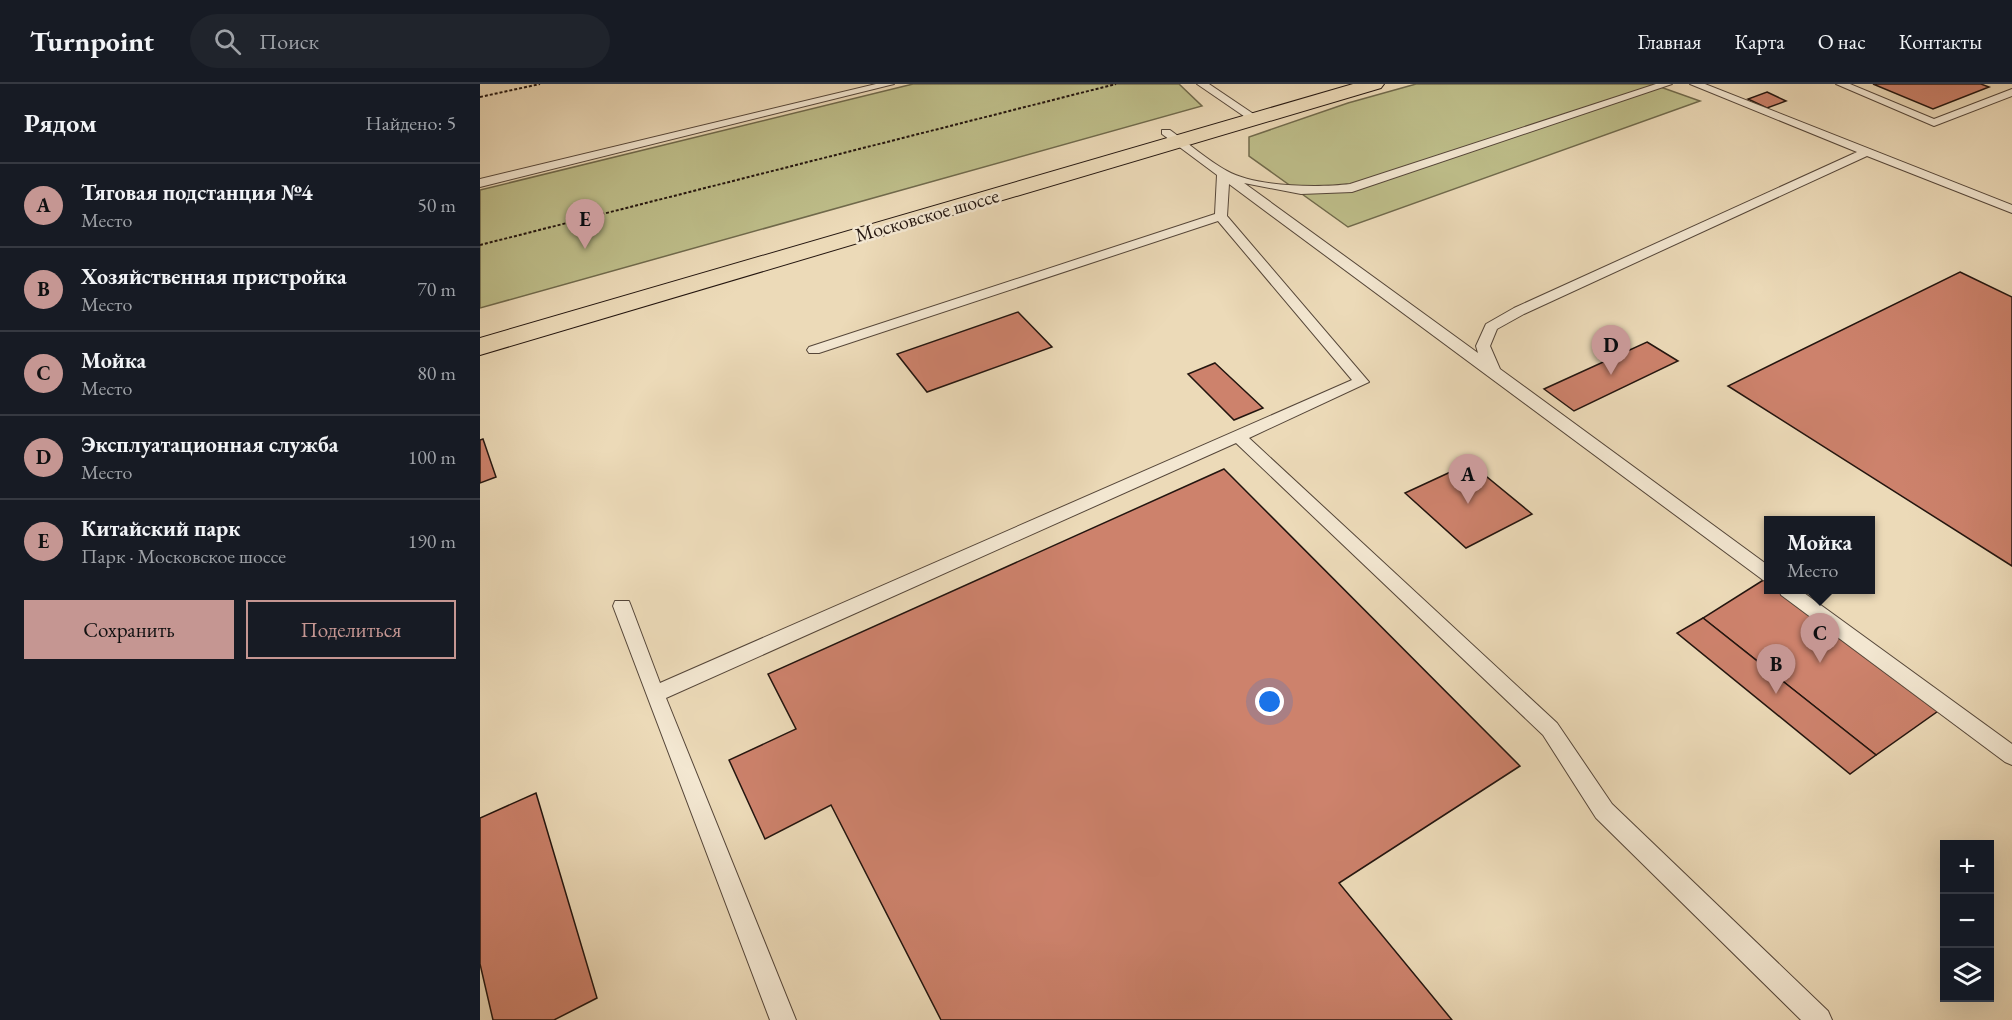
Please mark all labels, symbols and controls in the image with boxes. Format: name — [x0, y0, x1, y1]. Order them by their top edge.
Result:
search box — [190, 14, 610, 68]
text: Turnpoint — [30, 23, 154, 59]
icon: search — [211, 25, 244, 58]
text: Поиск — [259, 27, 319, 56]
text: Главная — [1637, 28, 1701, 55]
text: Карта — [1734, 28, 1785, 55]
text: О нас — [1818, 28, 1866, 55]
text: Контакты — [1899, 28, 1982, 55]
text: Рядом — [24, 106, 97, 140]
text: Найдено: 5 — [365, 110, 456, 136]
text: Тяговая подстанция №4 — [81, 178, 313, 207]
street label: Московское шоссе — [852, 182, 1002, 248]
text: A — [36, 192, 51, 218]
text: 50 m — [417, 192, 456, 218]
pin: E — [566, 200, 604, 249]
text: Место — [81, 207, 132, 233]
text: Хозяйственная пристройка — [81, 262, 347, 291]
text: B — [37, 276, 50, 302]
text: 70 m — [417, 276, 456, 302]
text: Место — [81, 291, 132, 317]
pin: D — [1592, 326, 1630, 375]
text: Мойка — [81, 346, 146, 375]
text: C — [36, 360, 51, 386]
text: 80 m — [417, 360, 456, 386]
text: Место — [81, 375, 132, 401]
text: Эксплуатационная служба — [81, 430, 338, 459]
text: D — [36, 444, 51, 470]
text: 100 m — [408, 444, 456, 470]
pin: A — [1448, 454, 1488, 504]
text: Место — [81, 459, 132, 485]
text: Китайский парк — [81, 514, 240, 543]
popup — [1764, 516, 1875, 594]
text: E — [38, 528, 49, 554]
text: 190 m — [408, 528, 456, 554]
text: Мойка — [1787, 528, 1852, 557]
text: Парк · Московское шоссе — [81, 543, 286, 569]
text: Место — [1787, 557, 1838, 583]
button: Сохранить — [24, 600, 234, 659]
button: Поделиться — [246, 600, 456, 659]
pin: C — [1800, 614, 1840, 663]
pin: B — [1756, 644, 1796, 694]
your location — [1255, 687, 1284, 716]
map controls — [1940, 840, 1994, 1002]
button: + — [1940, 840, 1994, 894]
button: − — [1940, 894, 1994, 948]
button: layers — [1940, 948, 1994, 1002]

